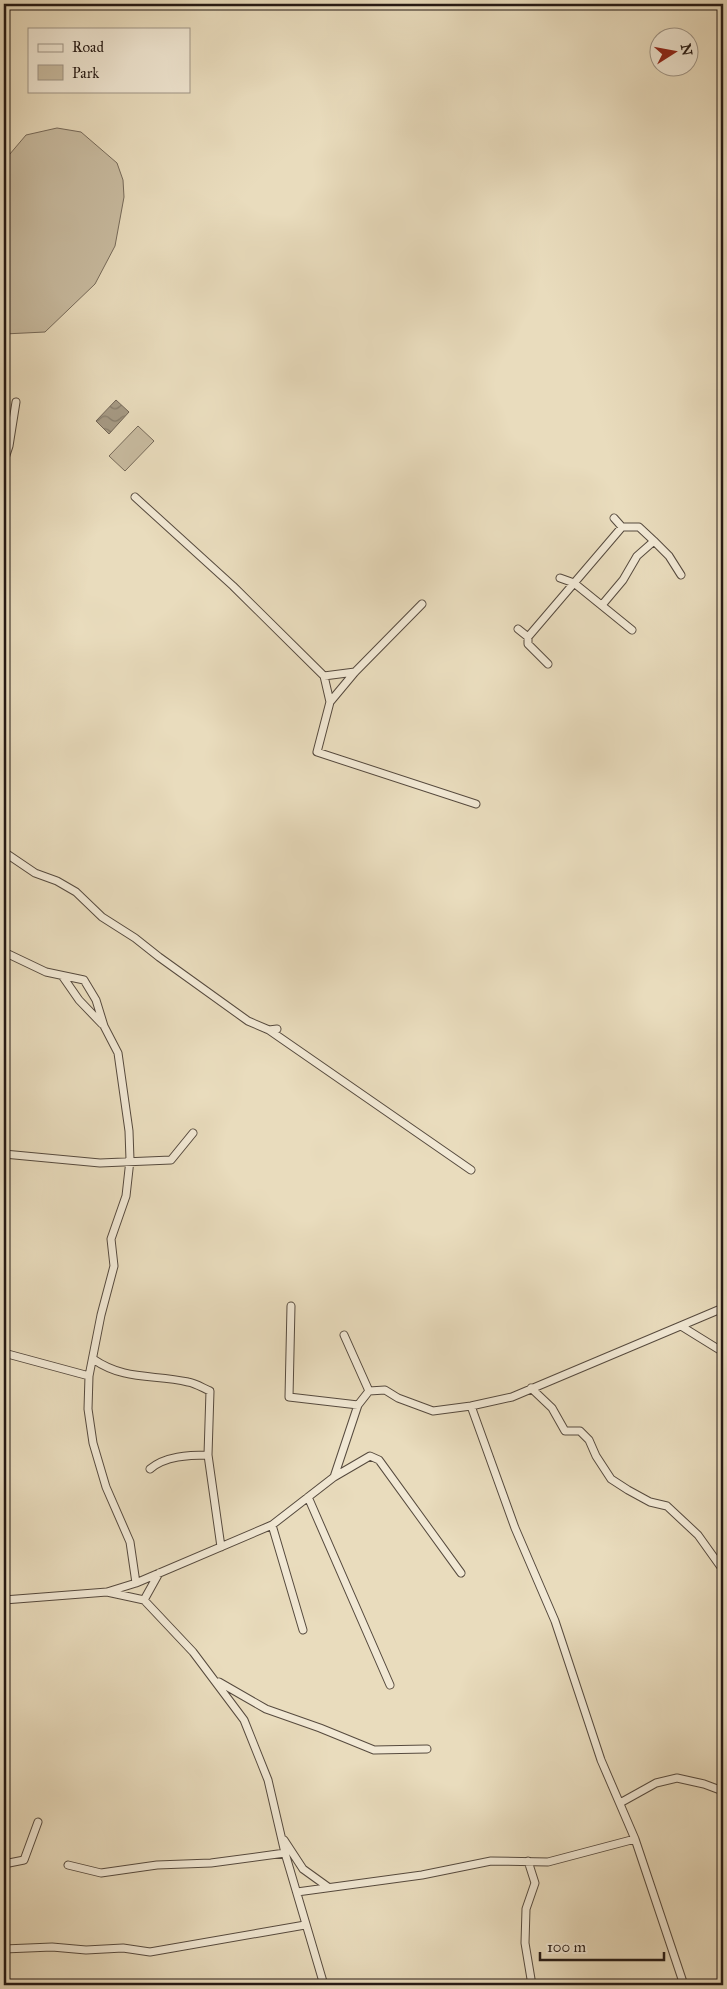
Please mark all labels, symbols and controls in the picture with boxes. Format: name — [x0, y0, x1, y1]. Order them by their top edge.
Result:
legend — [28, 28, 190, 92]
north arrow — [650, 28, 700, 78]
text: Road — [72, 38, 104, 56]
text: N — [677, 42, 696, 57]
text: Park — [72, 64, 99, 82]
scale bar — [540, 1929, 663, 1961]
text: 100 m — [547, 1938, 587, 1956]

